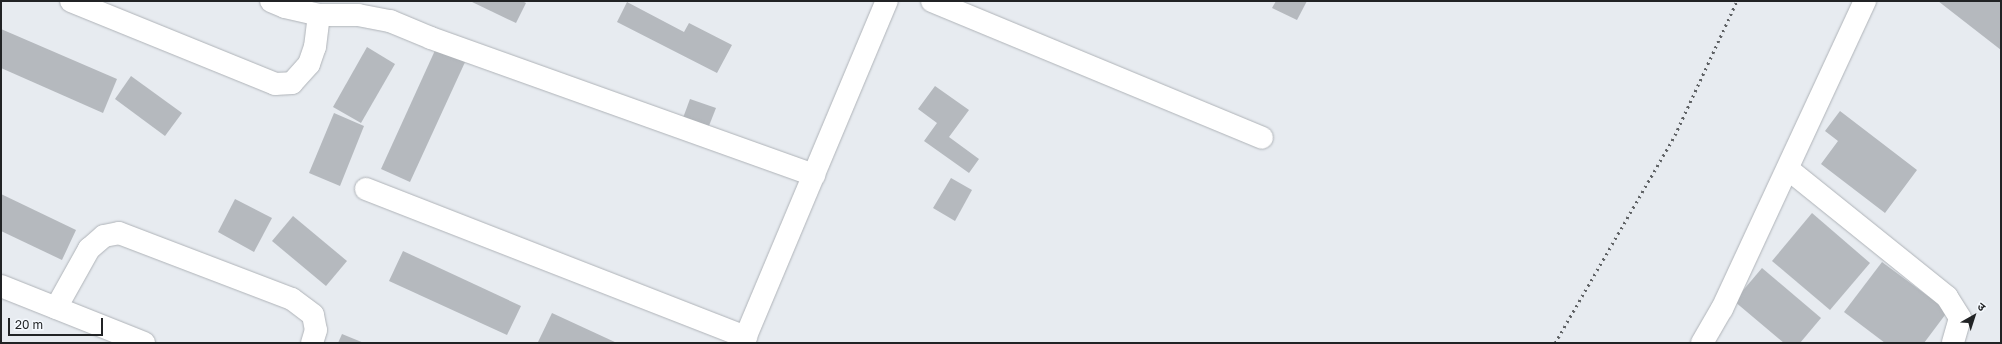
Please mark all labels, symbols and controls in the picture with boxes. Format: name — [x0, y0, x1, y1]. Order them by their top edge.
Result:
north arrow — [1954, 296, 1994, 336]
text: उ — [1975, 299, 1988, 313]
scale bar — [10, 310, 105, 336]
text: 20 m — [15, 317, 43, 332]

